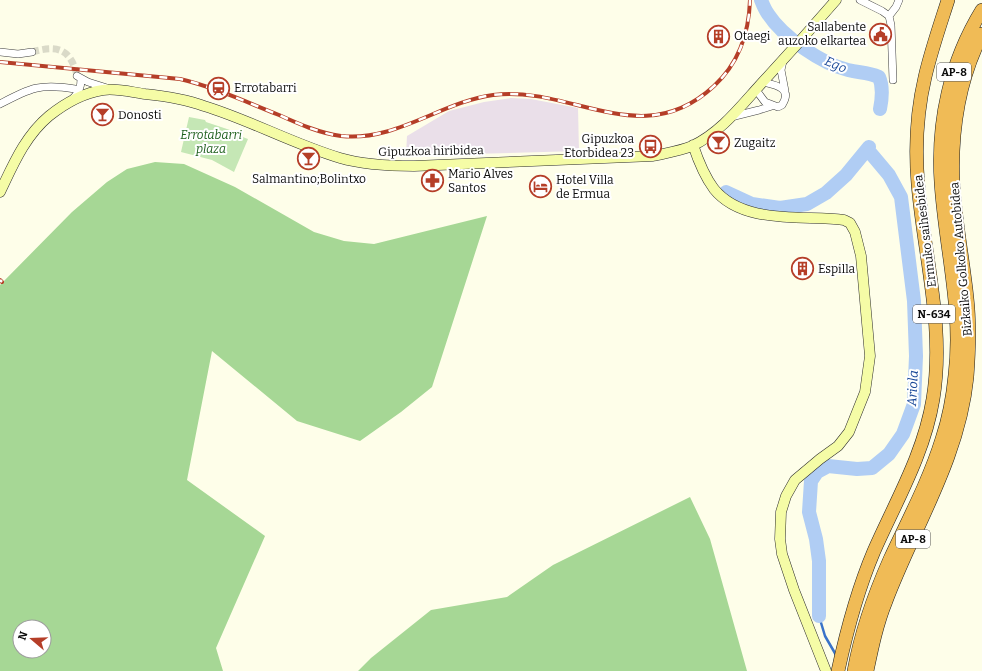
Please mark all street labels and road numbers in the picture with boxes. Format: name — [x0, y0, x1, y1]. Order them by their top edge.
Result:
road number: AP-8 — [937, 63, 971, 81]
street label: Gipuzkoa hiribidea — [378, 143, 484, 159]
street label: Ermuko saihesbidea — [911, 173, 939, 288]
street label: Bizkaiko Golkoko Autobidea — [947, 181, 975, 337]
road number: N-634 — [913, 305, 955, 323]
road number: AP-8 — [896, 530, 930, 548]

